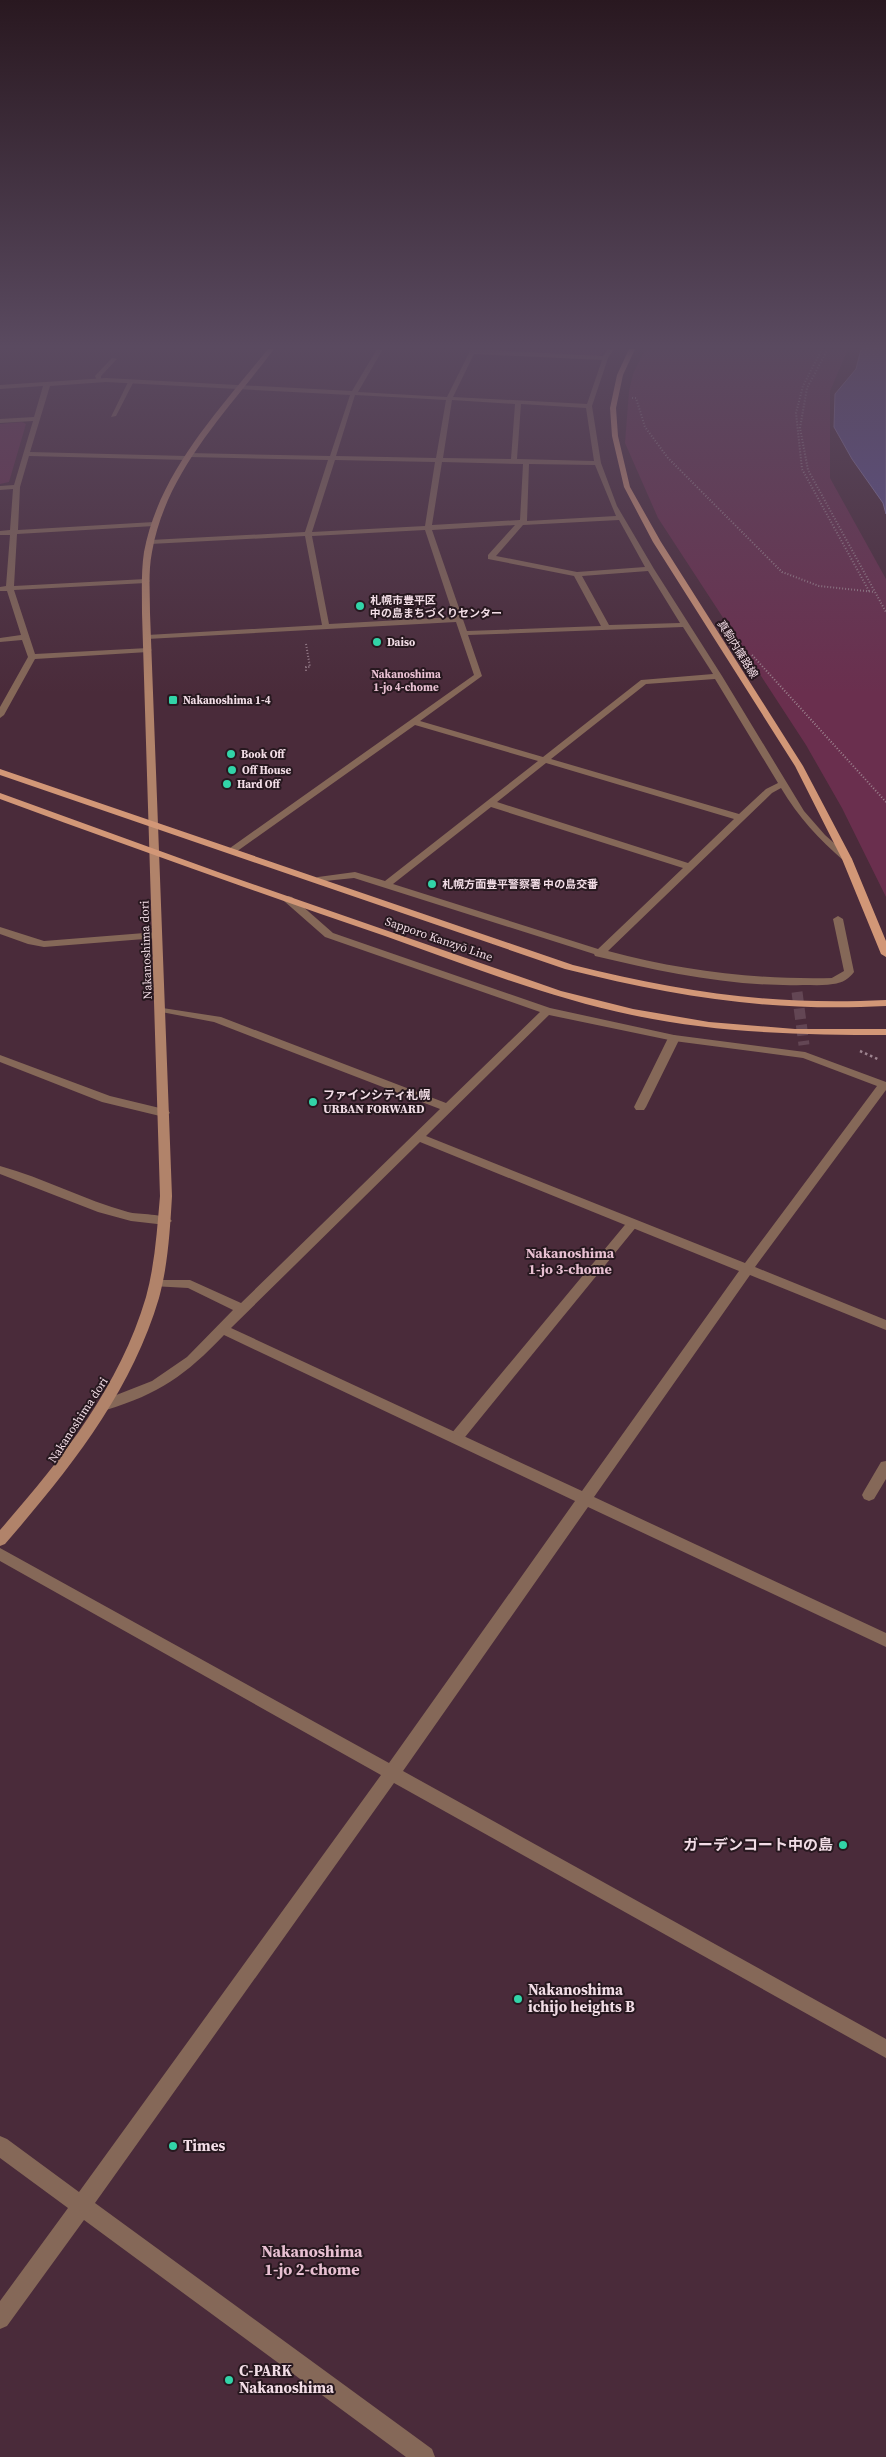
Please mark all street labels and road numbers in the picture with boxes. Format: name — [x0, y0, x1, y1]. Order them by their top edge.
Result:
street label: 真駒内篠路線 — [714, 617, 761, 681]
street label: Nakanoshima dori — [136, 900, 156, 1000]
street label: Sapporo Kanzyō Line — [383, 913, 495, 965]
street label: Nakanoshima dori — [44, 1374, 112, 1466]

